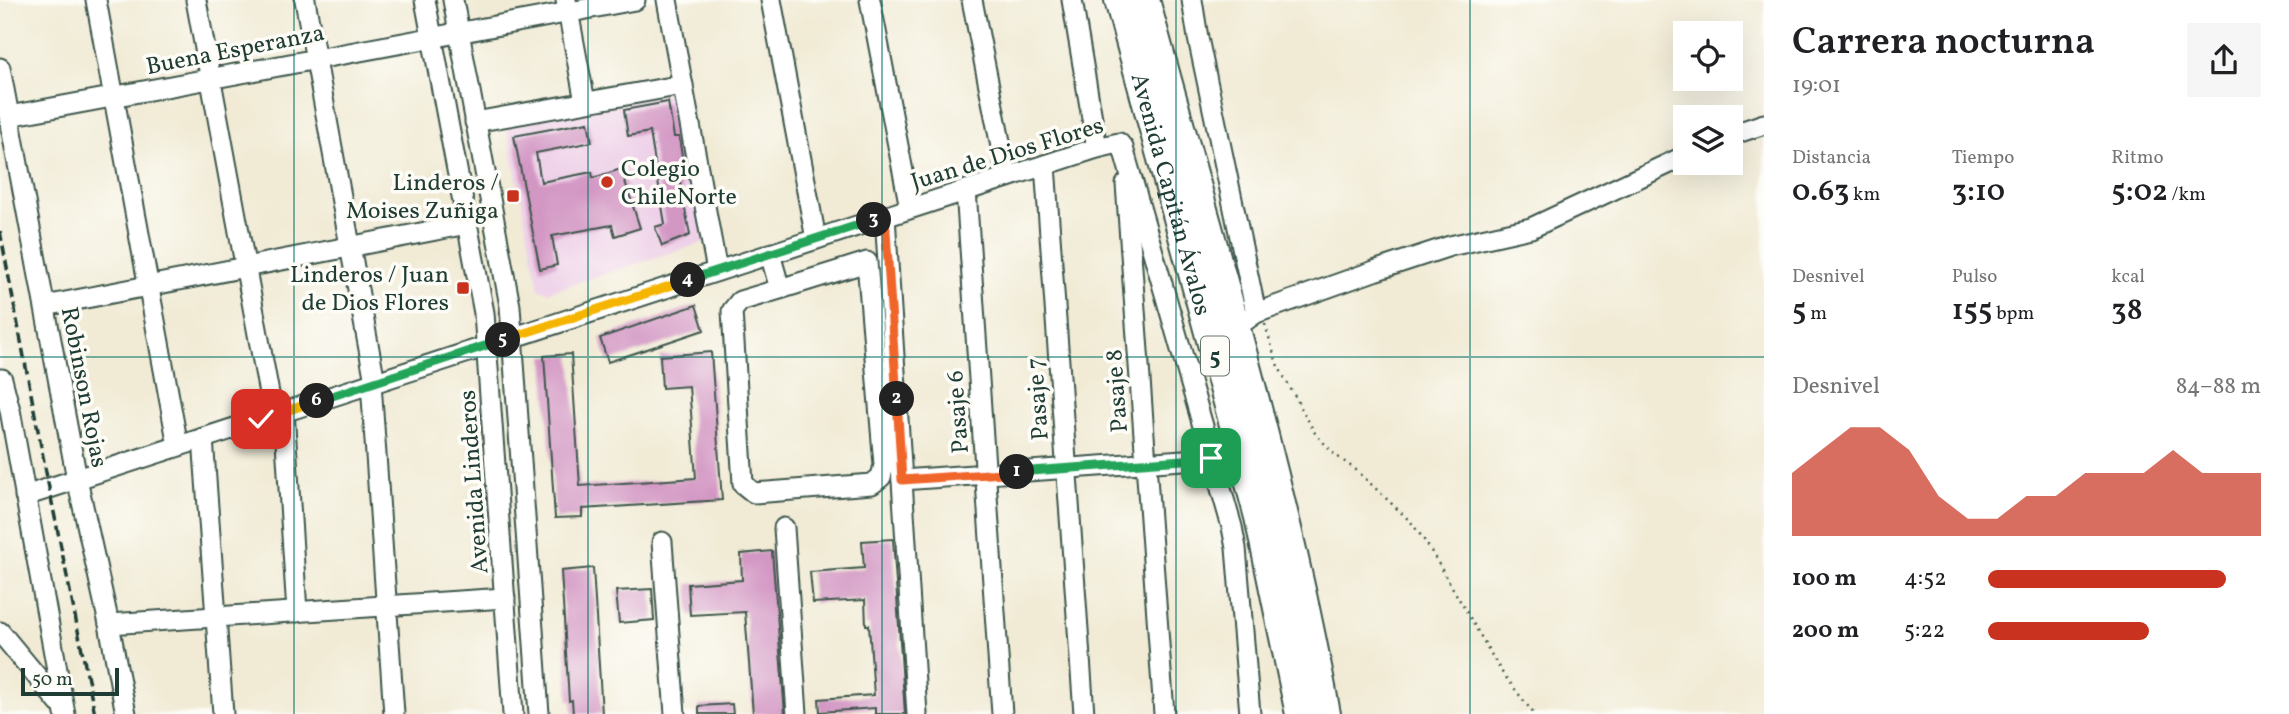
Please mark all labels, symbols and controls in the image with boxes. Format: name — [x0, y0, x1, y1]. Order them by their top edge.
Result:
street label: Buena Esperanza — [143, 17, 328, 85]
text: Carrera nocturna — [1792, 17, 2095, 70]
map controls — [1673, 21, 1743, 175]
button: locate — [1673, 21, 1743, 91]
button: share — [2187, 23, 2261, 97]
street label: Avenida Capitán Ávalos — [1121, 70, 1219, 319]
text: 19:01 — [1792, 70, 1841, 102]
button: layers — [1673, 105, 1743, 175]
street label: Juan de Dios Flores — [907, 109, 1108, 200]
text: Distancia — [1792, 145, 1871, 171]
text: Tiempo — [1952, 145, 2014, 171]
text: Ritmo — [2111, 145, 2164, 171]
place label: Colegio ChileNorte — [621, 153, 737, 215]
place label: Linderos / Moises Zuñiga — [346, 167, 499, 229]
text: 0.63 — [1792, 171, 1849, 213]
text: 3:10 — [1952, 171, 2005, 213]
text: 5:02 — [2111, 171, 2168, 213]
marker: Colegio ChileNorte — [599, 174, 615, 190]
text: km — [1849, 182, 1880, 208]
text: /km — [2168, 182, 2206, 208]
marker: Linderos / Moises Zuñiga — [505, 188, 521, 204]
pin: 3 — [856, 202, 892, 238]
text: 3 — [869, 206, 878, 232]
place label: Linderos / Juan de Dios Flores — [290, 259, 449, 321]
pin: 4 — [670, 262, 706, 298]
text: Desnivel — [1792, 264, 1865, 290]
text: Pulso — [1952, 264, 1997, 290]
text: kcal — [2111, 264, 2145, 290]
text: 4 — [682, 266, 693, 292]
marker: Linderos / Juan de Dios Flores — [455, 280, 471, 296]
text: 5 — [1792, 290, 1806, 332]
text: 155 — [1952, 290, 1992, 332]
text: 38 — [2111, 290, 2143, 332]
text: m — [1806, 301, 1827, 327]
text: bpm — [1992, 301, 2034, 327]
street label: Robinson Rojas — [51, 304, 115, 471]
pin: 5 — [486, 322, 520, 358]
text: 5 — [498, 326, 507, 352]
road number: 5 — [1201, 336, 1229, 376]
street label: Pasaje 8 — [1098, 348, 1138, 434]
street label: Pasaje 7 — [1019, 356, 1059, 441]
street label: Pasaje 6 — [939, 369, 979, 455]
text: Desnivel — [1792, 371, 1880, 403]
text: 84–88 m — [2176, 371, 2261, 403]
pin: 2 — [880, 382, 914, 416]
pin: 6 — [300, 384, 334, 418]
text: 2 — [892, 385, 901, 411]
text: 6 — [311, 387, 322, 413]
pin — [231, 389, 291, 449]
street label: Avenida Linderos — [452, 389, 498, 575]
icon: check — [242, 400, 280, 438]
pin — [1181, 428, 1241, 488]
icon: arrive — [1192, 439, 1230, 477]
pin: 1 — [1000, 454, 1034, 490]
text: 1 — [1013, 458, 1020, 484]
text: 100 m — [1792, 563, 1857, 595]
text: 4:52 — [1904, 563, 1947, 595]
text: 200 m — [1792, 615, 1859, 647]
text: 5:22 — [1904, 615, 1945, 647]
scale bar — [21, 665, 119, 697]
text: 50 m — [32, 667, 73, 693]

